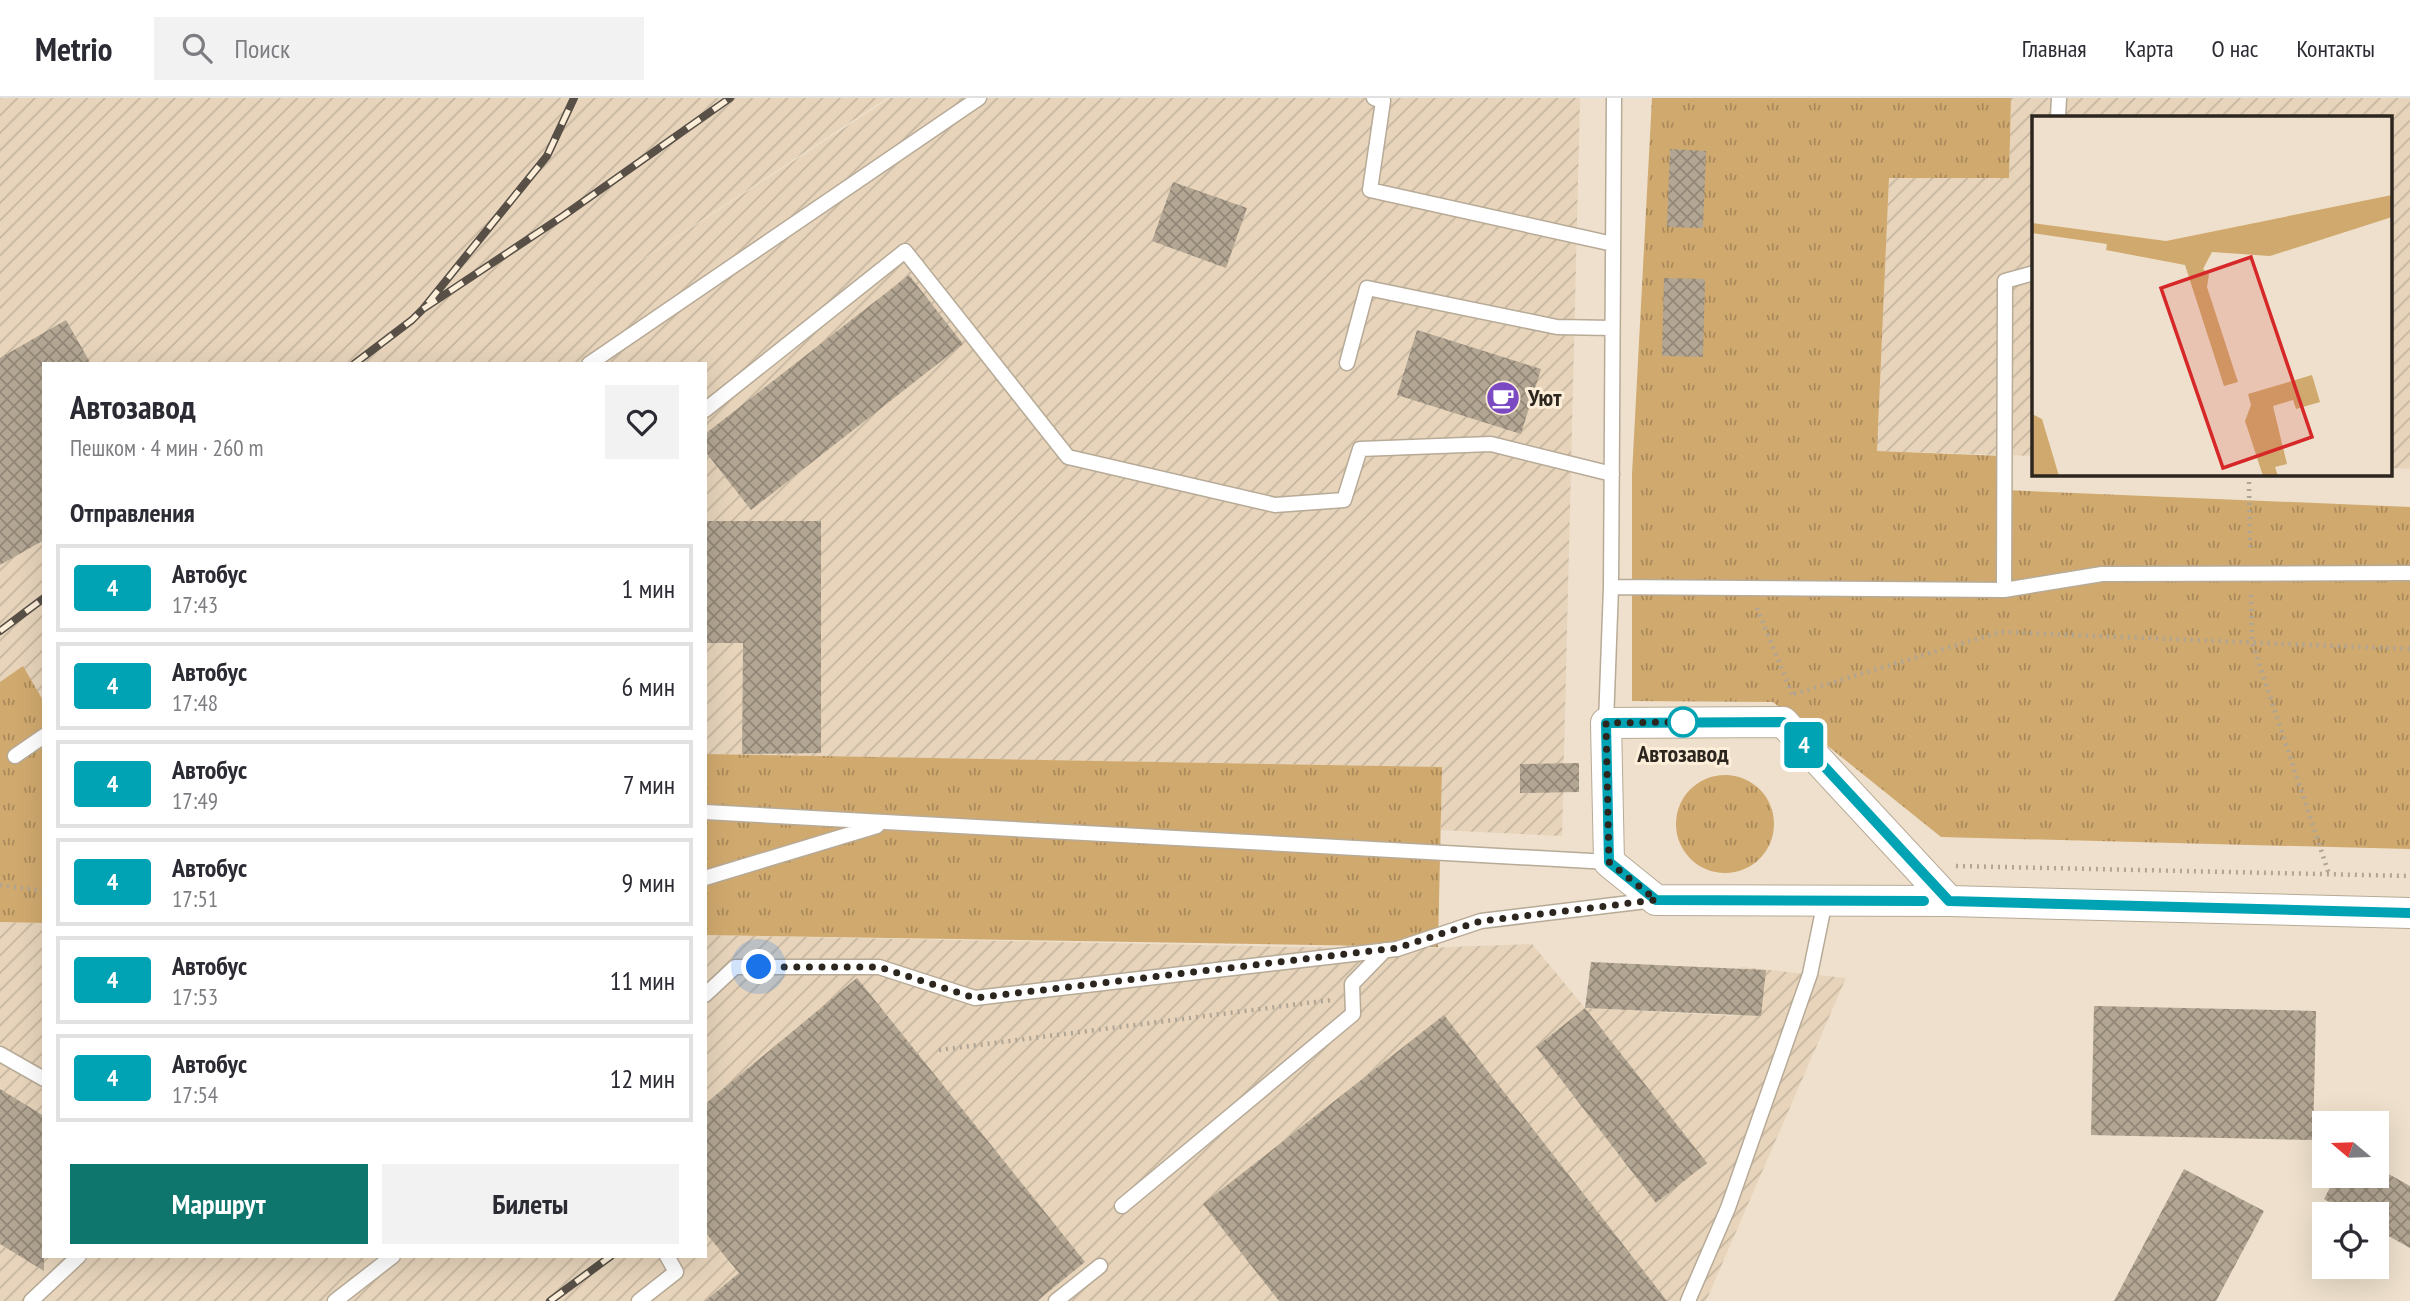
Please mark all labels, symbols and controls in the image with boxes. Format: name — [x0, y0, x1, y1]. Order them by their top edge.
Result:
search box — [154, 17, 644, 80]
text: Metrio — [35, 27, 112, 70]
icon: search — [178, 29, 216, 67]
text: Поиск — [234, 32, 290, 65]
text: Главная — [2022, 33, 2087, 64]
text: Карта — [2125, 33, 2174, 64]
text: О нас — [2212, 33, 2258, 64]
text: Контакты — [2296, 33, 2375, 64]
inset map — [2032, 116, 2392, 476]
cafe icon: Уют — [1484, 379, 1522, 417]
place label: Уют — [1527, 382, 1562, 413]
text: Автозавод — [70, 385, 196, 428]
button: heart — [605, 385, 679, 459]
text: Пешком · 4 мин · 260 m — [70, 433, 263, 462]
text: Отправления — [70, 496, 195, 529]
text: Автобус — [172, 557, 247, 590]
text: 4 — [107, 572, 118, 603]
text: 1 мин — [622, 572, 675, 605]
text: 17:43 — [172, 590, 218, 619]
text: Автобус — [172, 655, 247, 688]
text: 4 — [107, 670, 118, 701]
text: 6 мин — [622, 670, 675, 703]
text: 17:48 — [172, 688, 218, 717]
marker: Автозавод — [1668, 707, 1698, 737]
line badge: 4 — [1781, 722, 1827, 768]
text: 4 — [1798, 729, 1810, 760]
place label: Автозавод — [1636, 738, 1729, 769]
text: Автобус — [172, 753, 247, 786]
text: 4 — [107, 768, 118, 799]
text: 7 мин — [623, 768, 675, 801]
text: 17:49 — [172, 786, 218, 815]
text: Автобус — [172, 851, 247, 884]
text: 4 — [107, 866, 118, 897]
text: 9 мин — [622, 866, 675, 899]
text: 17:51 — [172, 884, 218, 913]
text: Автобус — [172, 949, 247, 982]
your location — [741, 949, 776, 984]
text: 4 — [107, 964, 118, 995]
text: 11 мин — [610, 964, 675, 997]
text: 17:53 — [172, 982, 218, 1011]
text: Автобус — [172, 1047, 247, 1080]
text: 4 — [107, 1062, 118, 1093]
text: 12 мин — [610, 1062, 675, 1095]
text: 17:54 — [172, 1080, 218, 1109]
north arrow — [2312, 1111, 2389, 1188]
map controls — [2312, 1111, 2389, 1279]
button: Маршрут — [70, 1164, 368, 1244]
button: Билеты — [382, 1164, 679, 1244]
button: locate — [2312, 1202, 2389, 1279]

